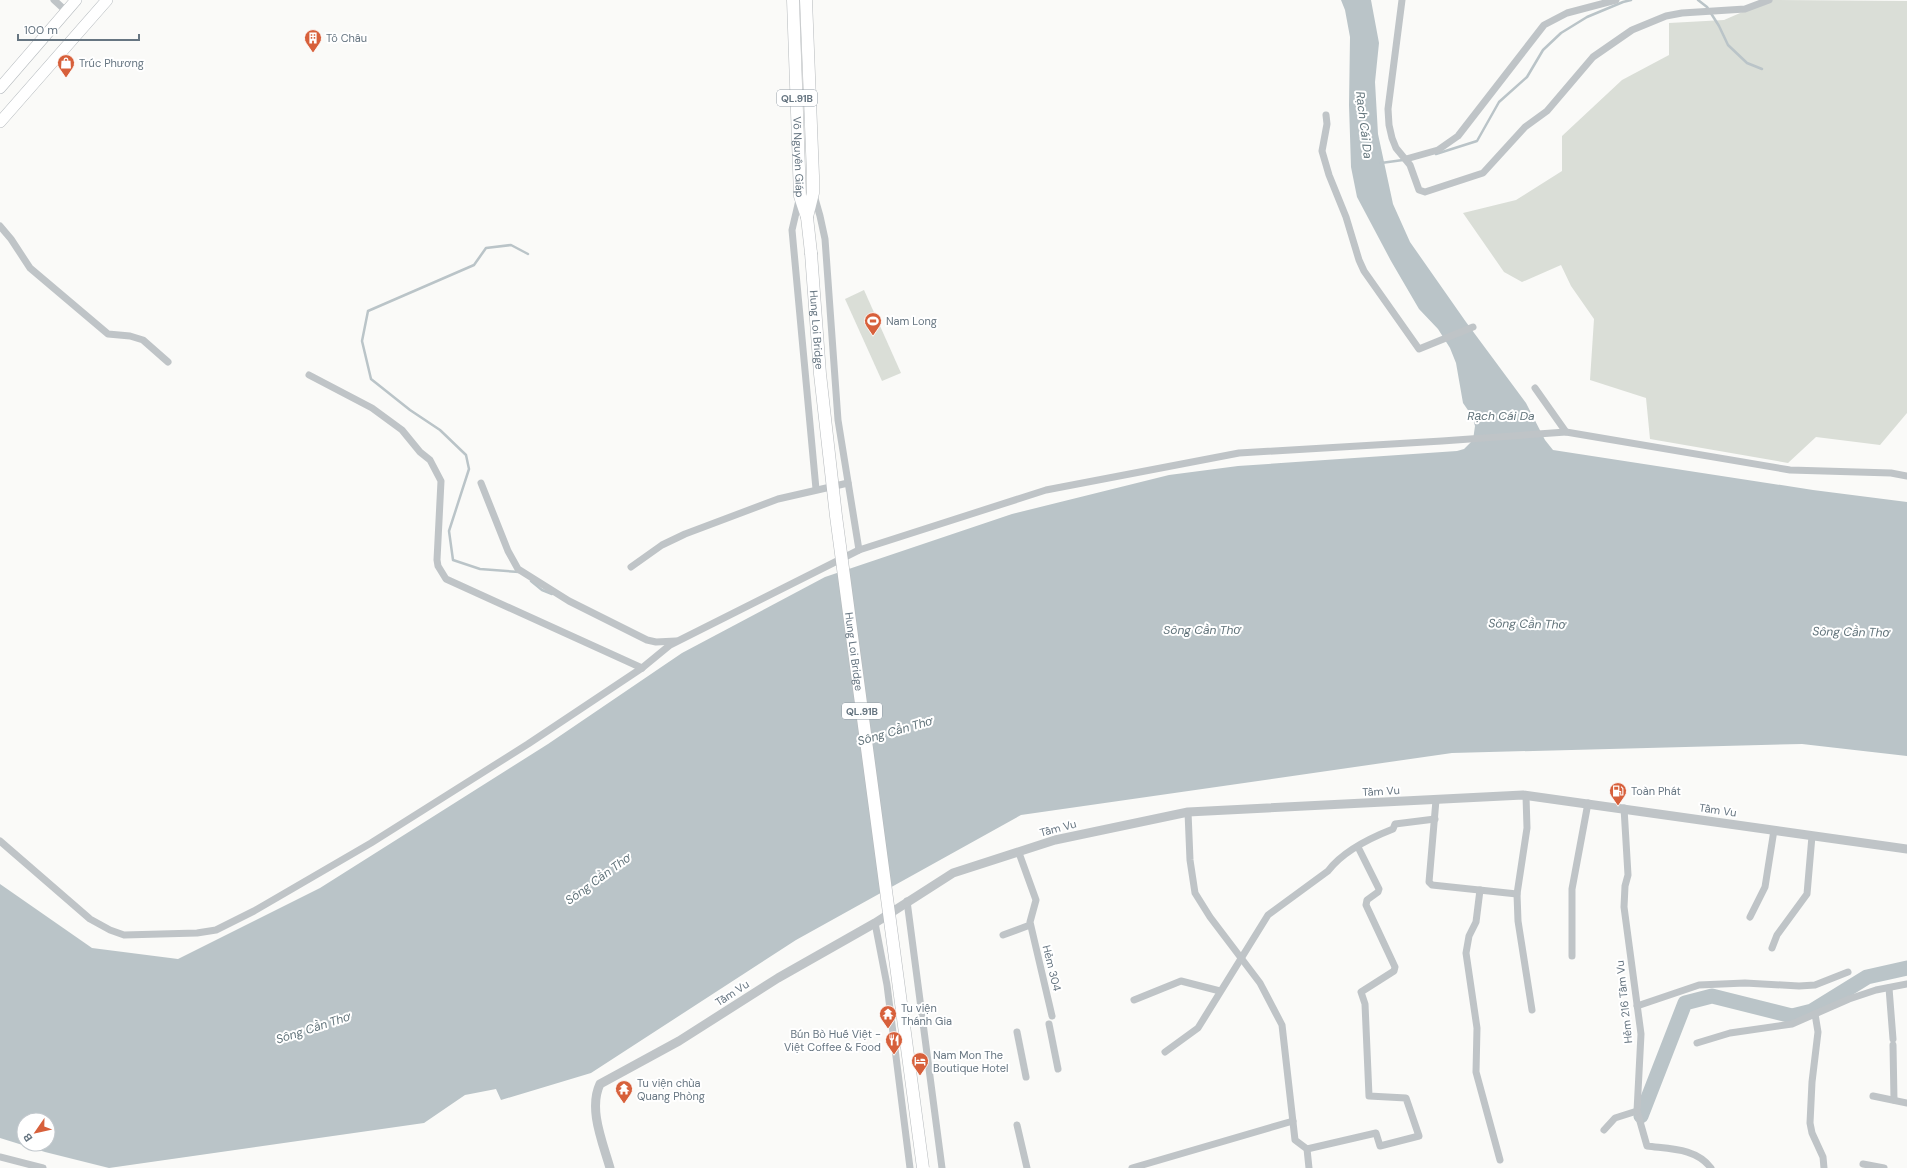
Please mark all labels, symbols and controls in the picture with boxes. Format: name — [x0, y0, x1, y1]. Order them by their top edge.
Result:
scale bar — [18, 16, 139, 42]
text: 100 m — [24, 22, 58, 38]
building icon: Tô Châu — [303, 28, 323, 53]
place label: Tô Châu — [326, 31, 367, 45]
shop icon: Trúc Phương — [56, 53, 76, 78]
place label: Trúc Phương — [79, 56, 144, 70]
road number: QL.91B — [777, 90, 817, 106]
water label: Rạch Cái Da — [1352, 91, 1376, 160]
street label: Võ Nguyên Giáp — [790, 116, 807, 198]
street label: Hung Loi Bridge — [807, 290, 827, 370]
sports icon: Nam Long — [863, 311, 883, 336]
place label: Nam Long — [886, 314, 937, 328]
water label: Rạch Cái Da — [1467, 408, 1535, 424]
street label: Hung Loi Bridge — [842, 611, 866, 692]
water label: Sông Cần Thơ — [1488, 615, 1568, 633]
water label: Sông Cần Thơ — [1163, 622, 1242, 638]
water label: Sông Cần Thơ — [1812, 623, 1892, 641]
road number: QL.91B — [842, 703, 882, 719]
water label: Sông Cần Thơ — [856, 712, 936, 749]
fuel station icon: Toàn Phát — [1608, 781, 1628, 806]
street label: Tầm Vu — [1362, 783, 1400, 799]
place label: Toàn Phát — [1631, 784, 1681, 798]
street label: Tầm Vu — [1698, 800, 1738, 820]
street label: Tầm Vu — [1038, 816, 1078, 840]
water label: Sông Cần Thơ — [562, 849, 635, 908]
street label: Hẻm 304 — [1040, 943, 1065, 993]
street label: Hẻm 216 Tầm Vu — [1613, 960, 1635, 1044]
street label: Tầm Vu — [712, 977, 752, 1009]
place label: Tu viện Thánh Gia — [901, 1001, 952, 1028]
temple icon: Tu viện Thánh Gia — [878, 1004, 898, 1029]
water label: Sông Cần Thơ — [274, 1008, 354, 1048]
place label: Bún Bò Huế Việt - Việt Coffee & Food — [784, 1027, 881, 1054]
restaurant icon: Bún Bò Huế Việt - Việt Coffee & Food — [884, 1030, 904, 1055]
place label: Nam Mon The Boutique Hotel — [933, 1048, 1008, 1075]
hotel icon: Nam Mon The Boutique Hotel — [910, 1051, 930, 1076]
place label: Tu viện chùa Quang Phòng — [637, 1076, 705, 1103]
temple icon: Tu viện chùa Quang Phòng — [614, 1079, 634, 1104]
north arrow — [16, 1112, 56, 1152]
text: B — [20, 1131, 35, 1144]

